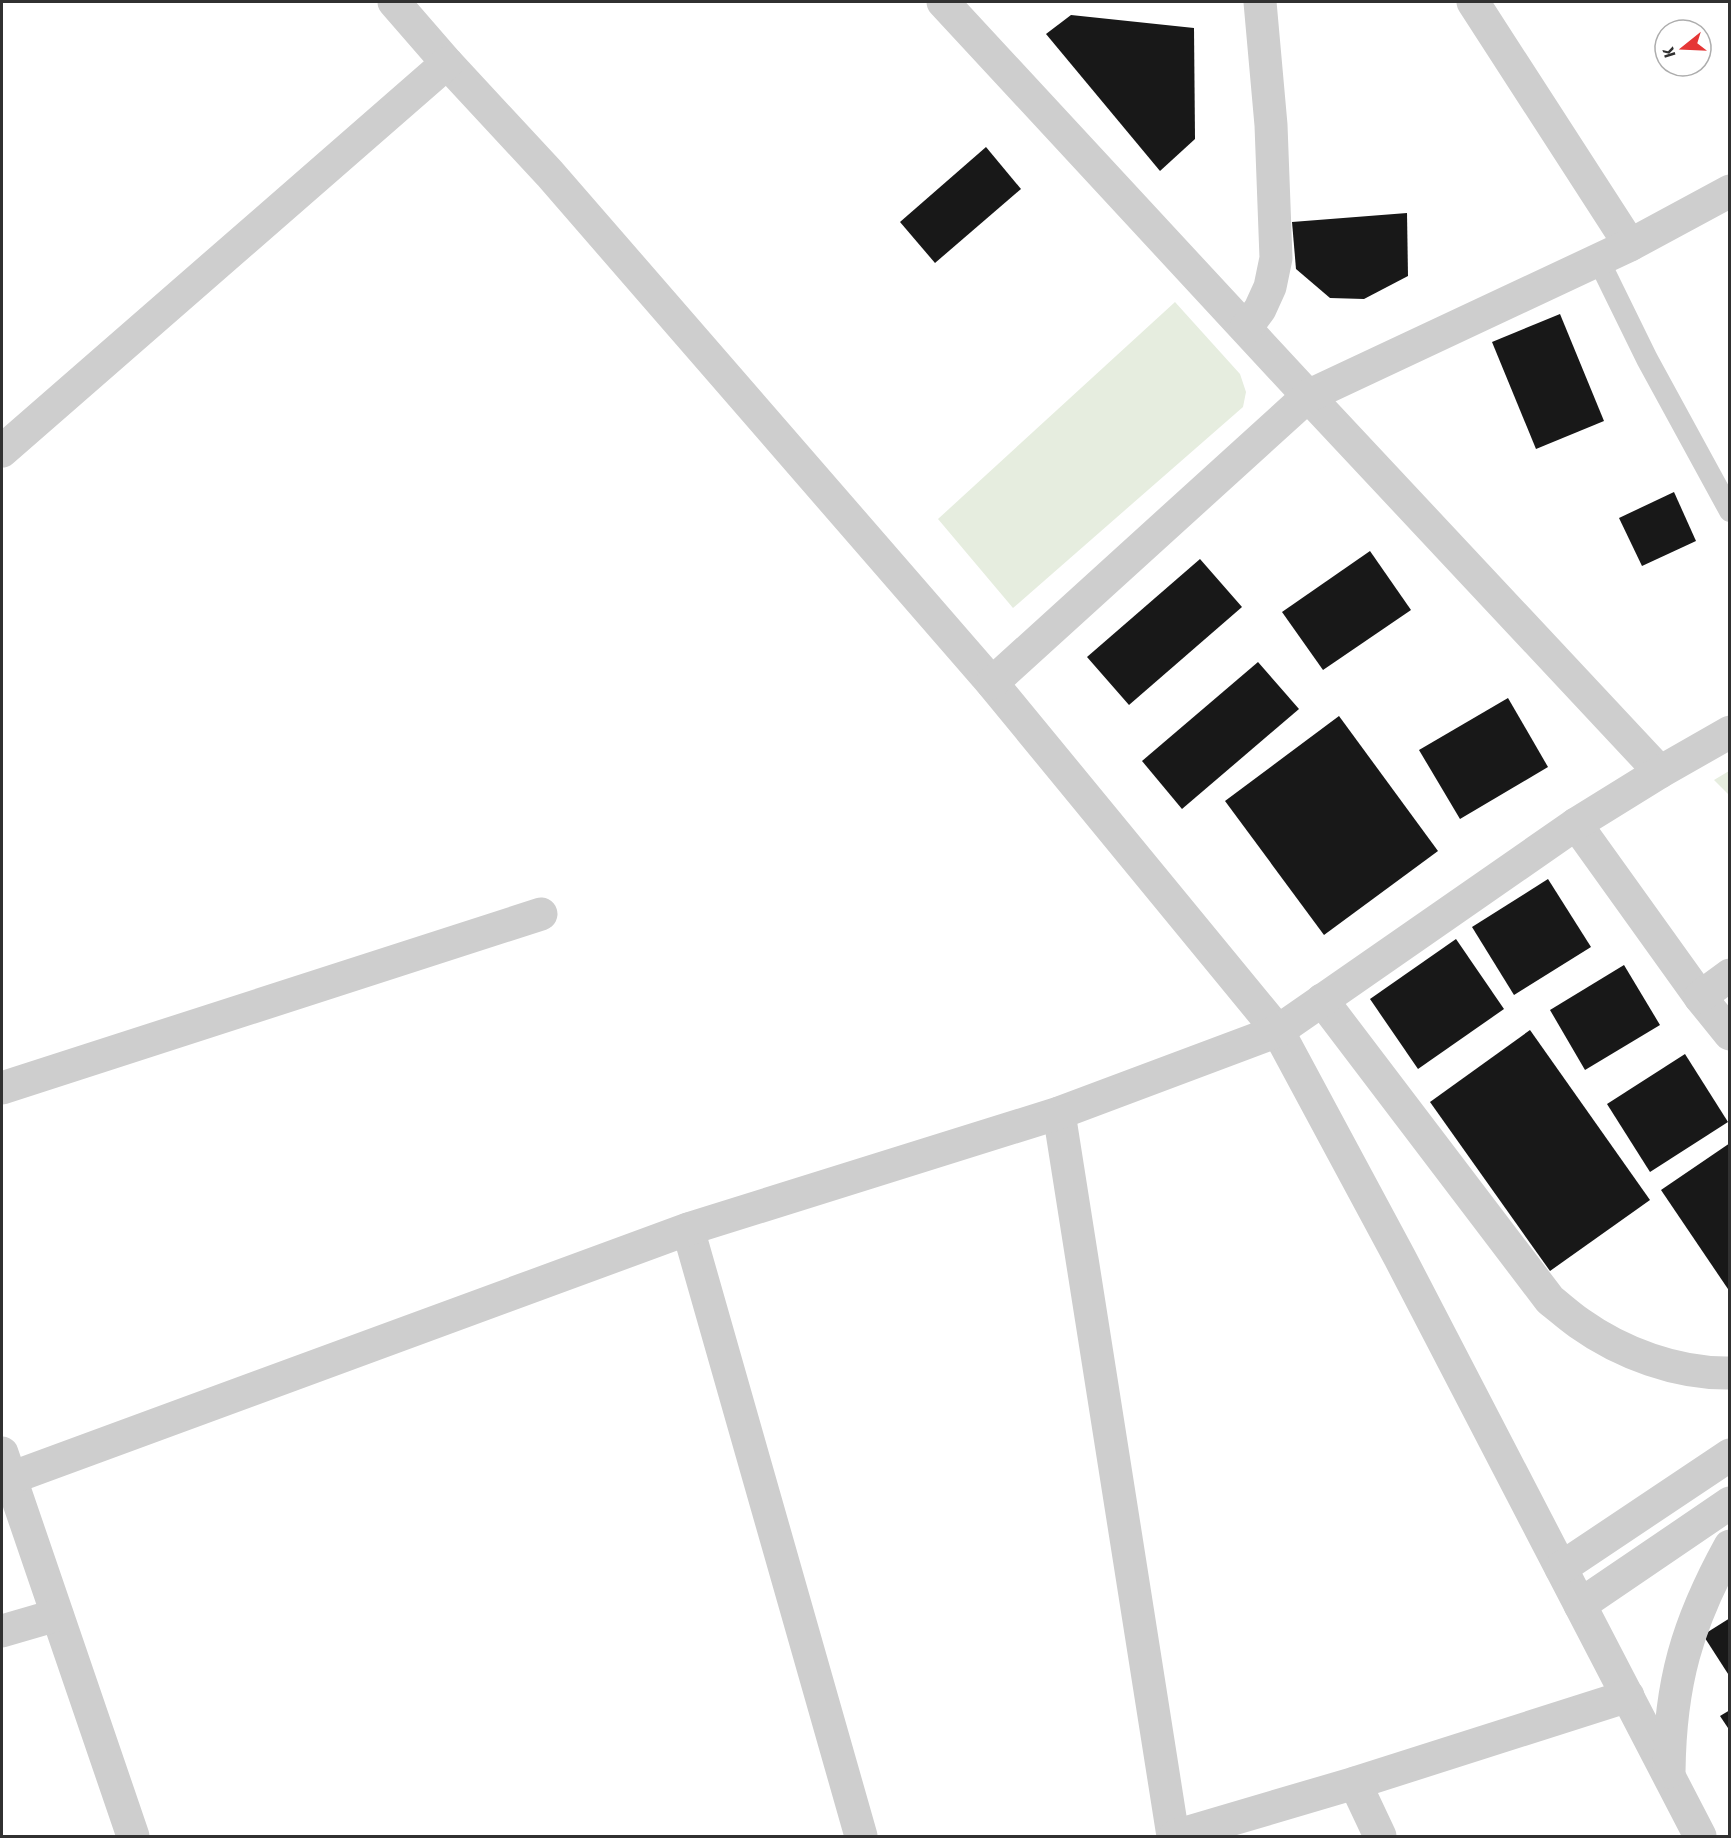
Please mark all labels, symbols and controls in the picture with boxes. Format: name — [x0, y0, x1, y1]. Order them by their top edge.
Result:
north arrow — [1653, 18, 1713, 78]
text: K — [1659, 44, 1680, 60]

